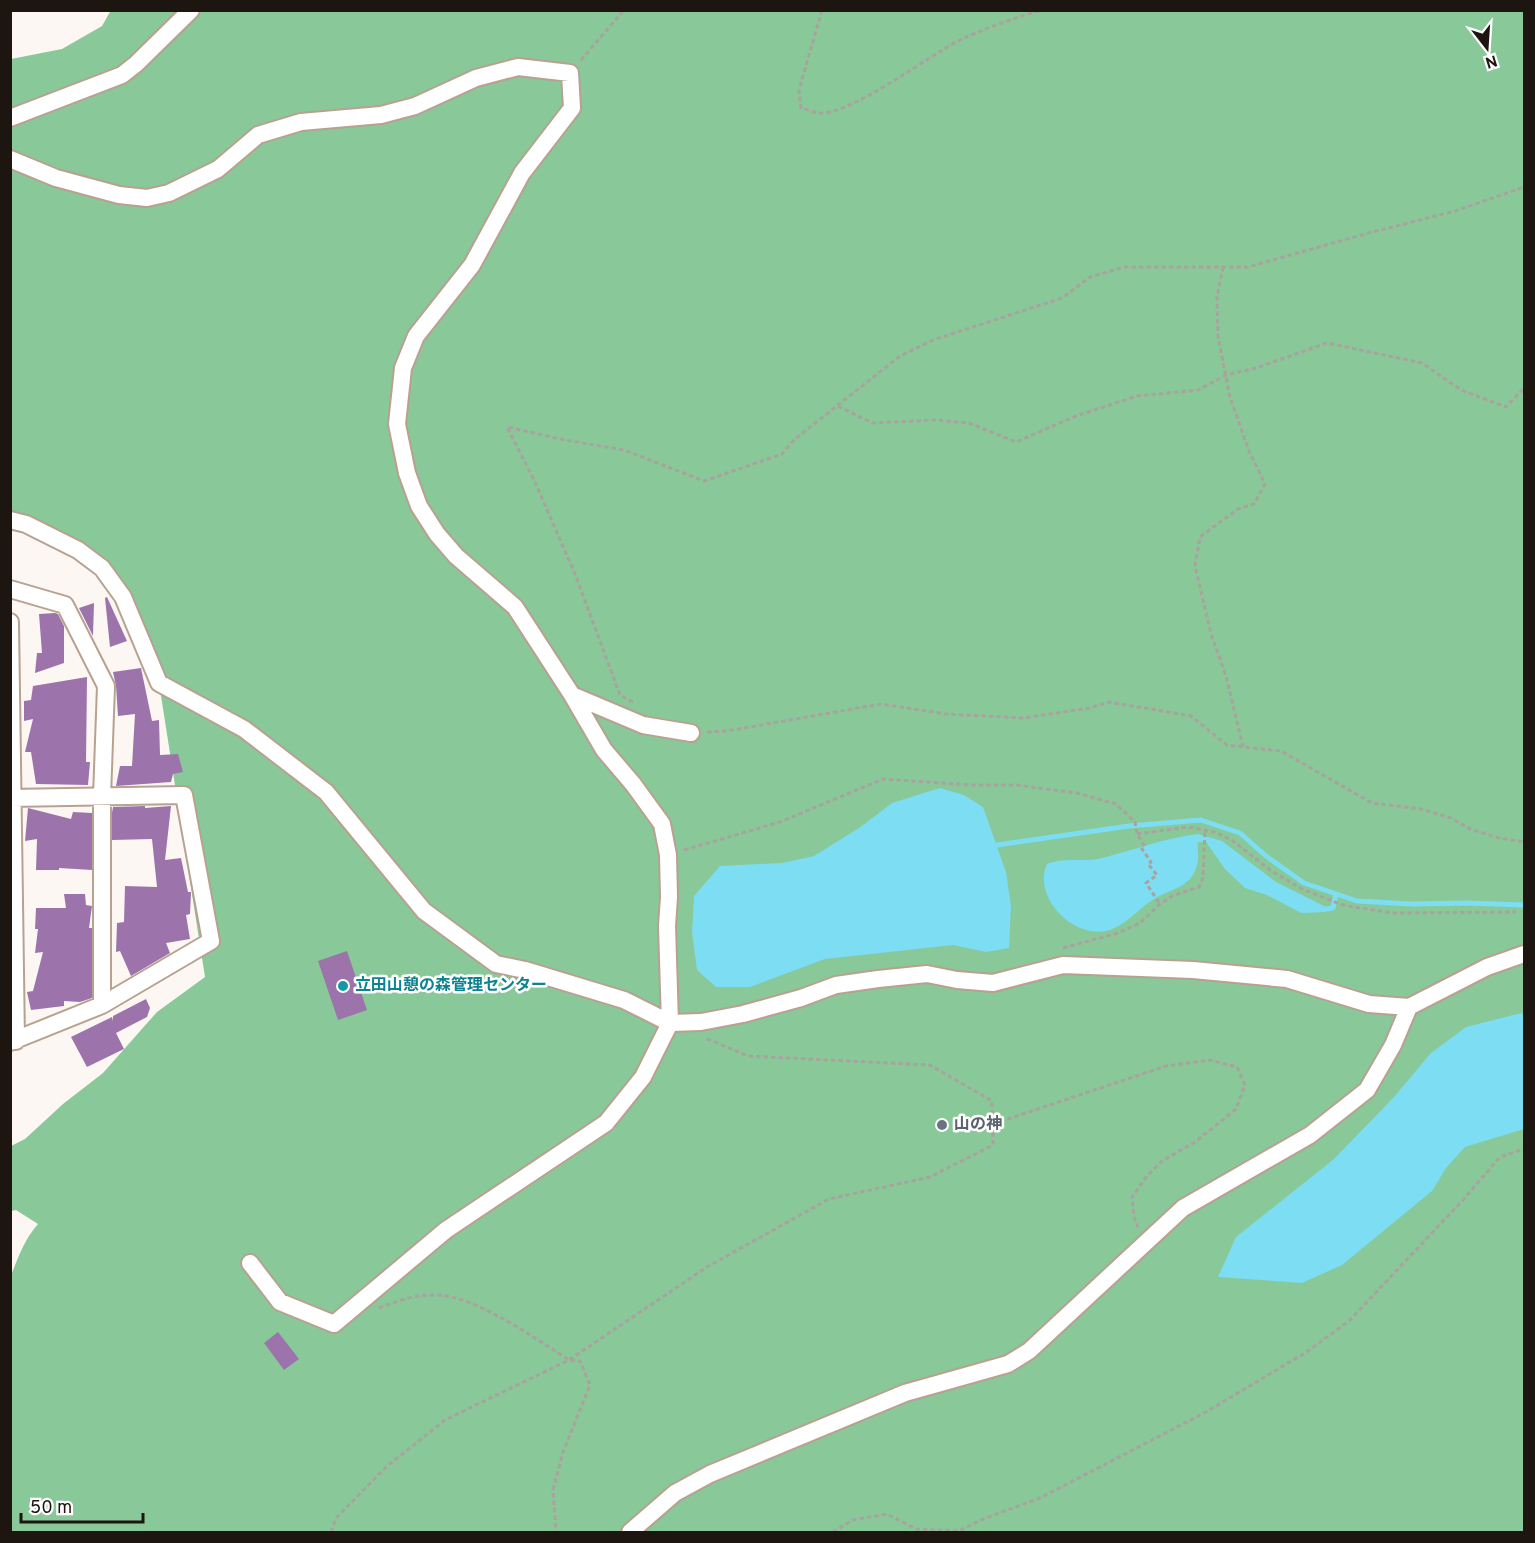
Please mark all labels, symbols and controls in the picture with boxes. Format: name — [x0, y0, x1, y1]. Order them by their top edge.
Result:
north arrow — [1457, 18, 1517, 78]
text: N — [1482, 49, 1499, 72]
place label: 立田山憩の森管理センター — [355, 976, 547, 996]
marker: 立田山憩の森管理センター — [336, 979, 350, 993]
place label: 山の神 — [954, 1114, 1002, 1135]
marker: 山の神 — [935, 1118, 949, 1132]
scale bar — [21, 1486, 142, 1524]
text: 50 m — [30, 1497, 72, 1520]

